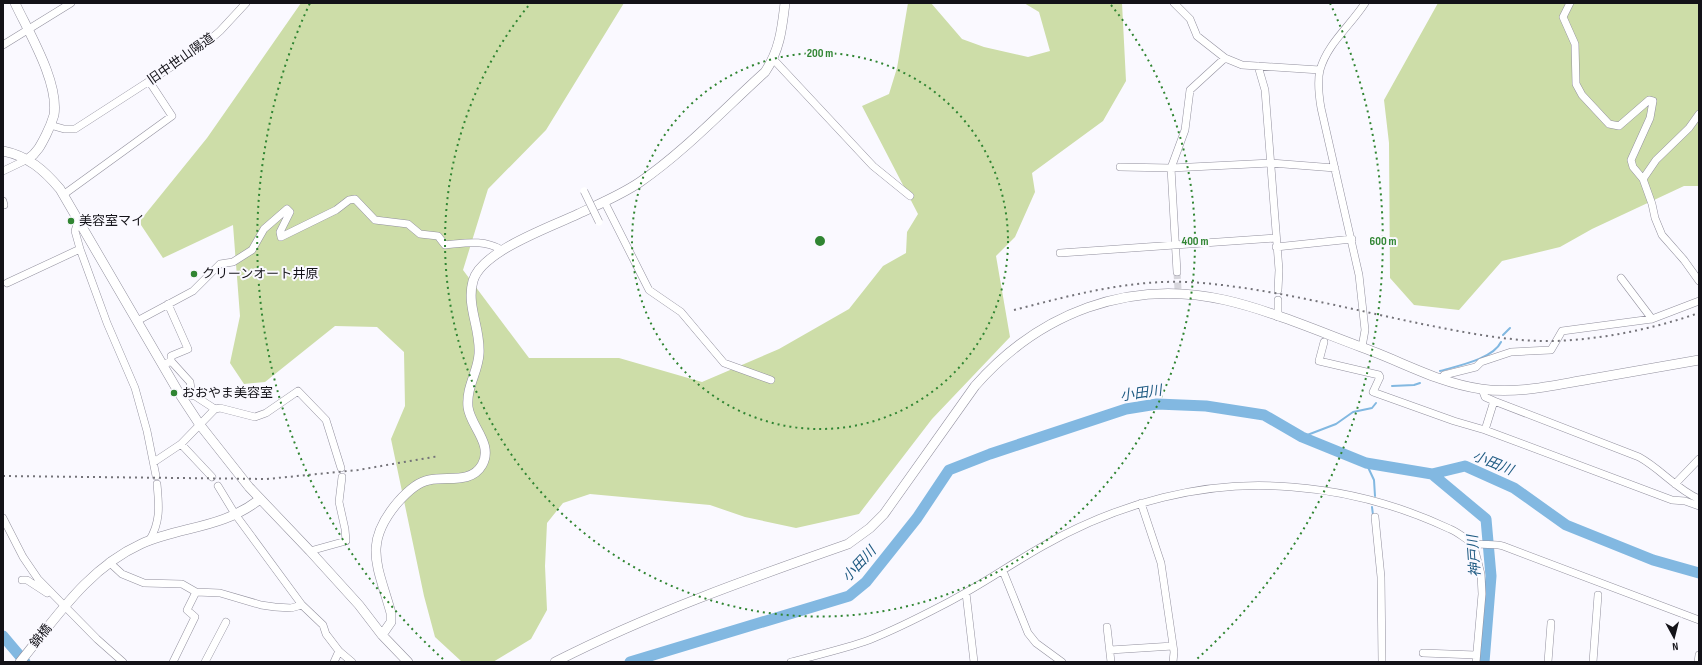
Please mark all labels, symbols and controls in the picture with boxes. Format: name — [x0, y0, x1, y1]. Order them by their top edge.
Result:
street label: 旧中世山陽道 — [144, 30, 218, 88]
text: 200 m — [807, 46, 833, 61]
place label: 美容室マイ — [79, 213, 144, 229]
marker: 美容室マイ — [66, 216, 76, 226]
centre of rings — [813, 234, 827, 248]
text: 400 m — [1182, 234, 1208, 249]
text: 600 m — [1370, 234, 1396, 249]
place label: クリーンオート井原 — [202, 266, 318, 282]
marker: クリーンオート井原 — [189, 269, 199, 279]
water label: 小田川 — [1119, 381, 1165, 404]
place label: おおやま美容室 — [182, 385, 273, 401]
marker: おおやま美容室 — [169, 388, 179, 398]
water label: 小田川 — [1470, 447, 1518, 479]
water label: 神戸川 — [1464, 532, 1484, 578]
water label: 小田川 — [838, 541, 881, 585]
north arrow — [1654, 617, 1694, 657]
street label: 錦橋 — [27, 621, 55, 651]
text: N — [1671, 640, 1679, 653]

